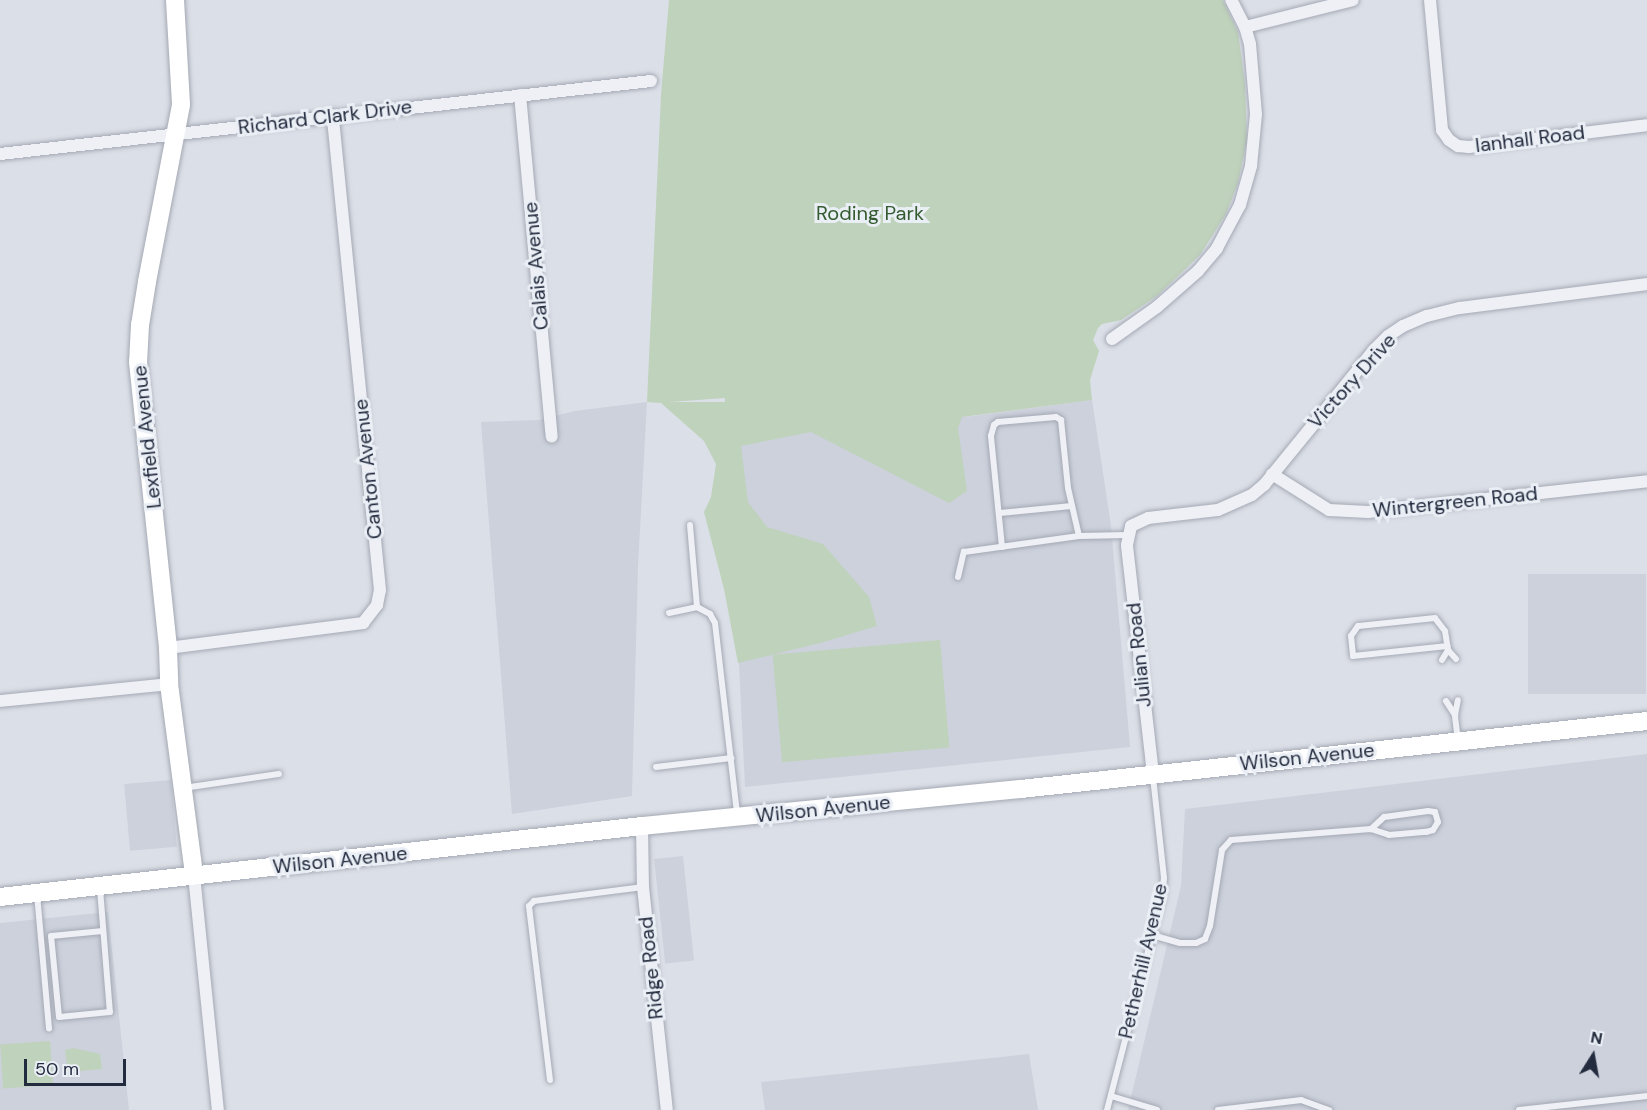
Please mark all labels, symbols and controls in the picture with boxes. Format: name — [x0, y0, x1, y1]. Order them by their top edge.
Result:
street label: Richard Clark Drive — [237, 94, 413, 140]
street label: Ianhall Road — [1474, 120, 1586, 158]
street label: Calais Avenue — [518, 201, 554, 331]
park label: Roding Park — [816, 201, 924, 225]
street label: Victory Drive — [1303, 328, 1401, 434]
street label: Lexfield Avenue — [128, 364, 166, 510]
street label: Canton Avenue — [349, 398, 387, 540]
street label: Wintergreen Road — [1371, 481, 1539, 523]
street label: Julian Road — [1122, 602, 1156, 708]
street label: Wilson Avenue — [1238, 738, 1376, 776]
street label: Wilson Avenue — [754, 790, 892, 828]
street label: Wilson Avenue — [271, 841, 409, 879]
street label: Petherhill Avenue — [1113, 881, 1173, 1041]
street label: Ridge Road — [634, 915, 668, 1021]
north arrow — [1563, 1026, 1623, 1086]
text: N — [1589, 1026, 1604, 1049]
scale bar — [27, 1047, 129, 1085]
text: 50 m — [35, 1057, 79, 1081]

